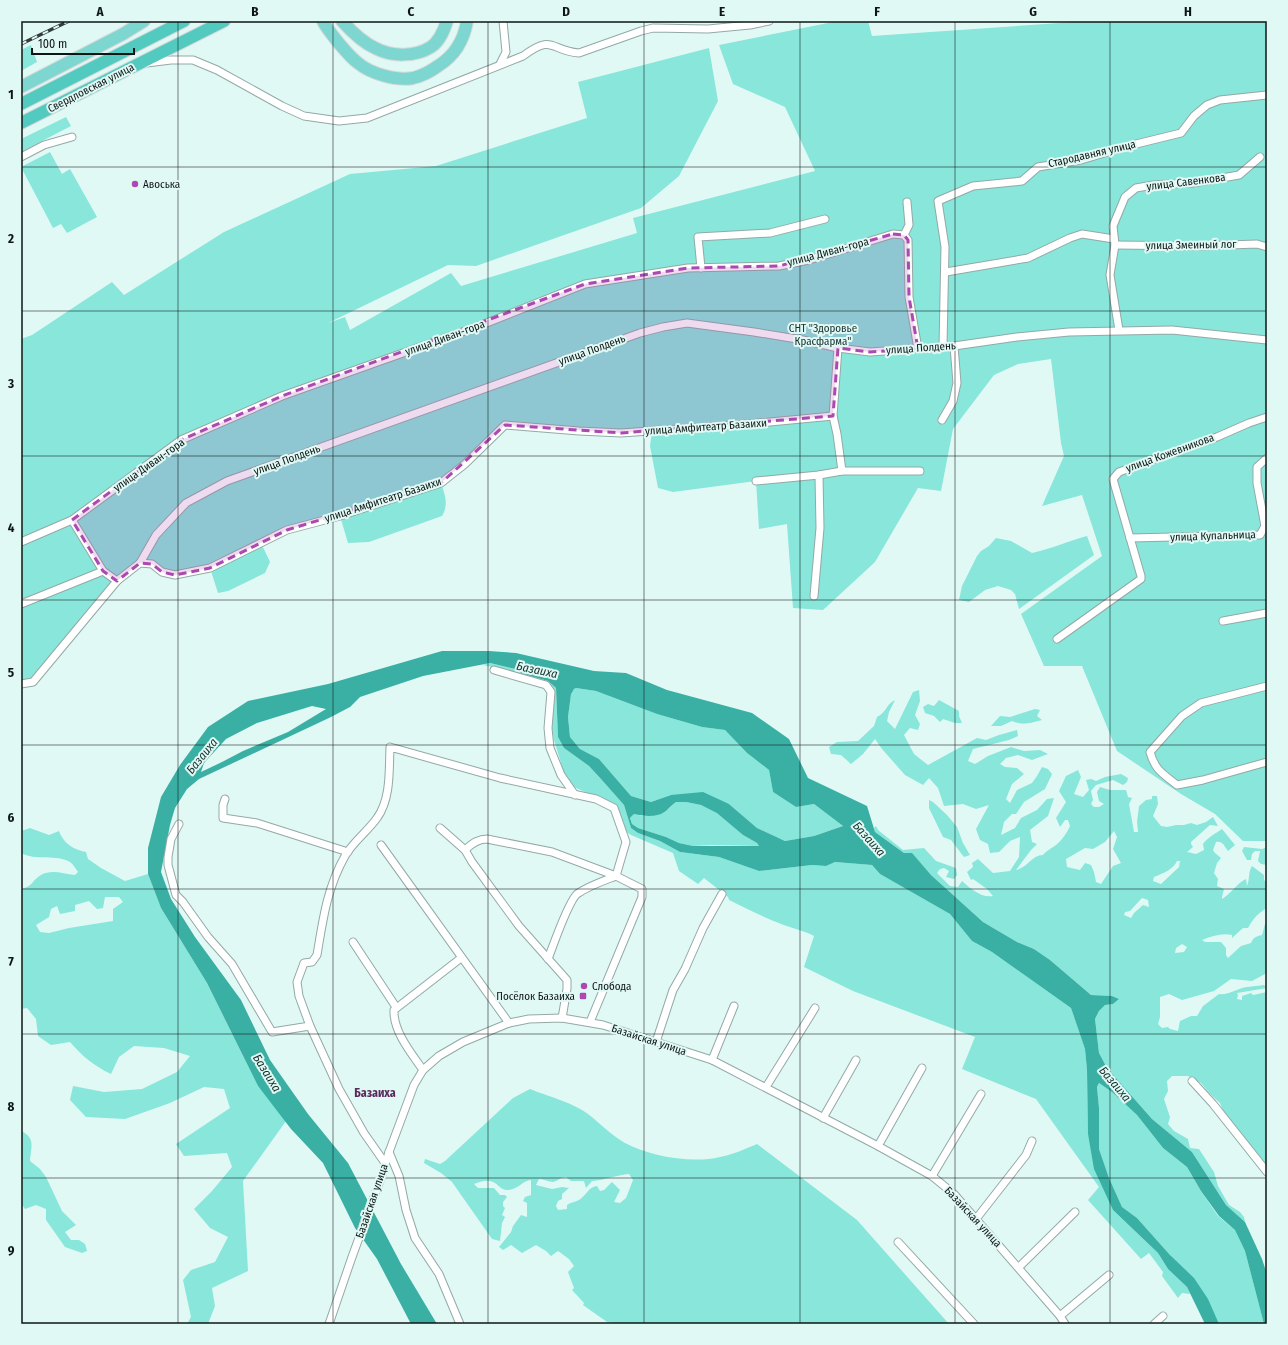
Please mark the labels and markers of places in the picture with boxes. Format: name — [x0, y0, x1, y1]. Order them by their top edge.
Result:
place label: Авоська — [143, 178, 180, 191]
marker: Авоська — [130, 179, 140, 189]
place label: Слобода — [592, 980, 631, 993]
marker: Слобода — [579, 981, 589, 991]
place label: Посёлок Базаиха — [496, 990, 575, 1003]
marker: Посёлок Базаиха — [578, 991, 588, 1001]

